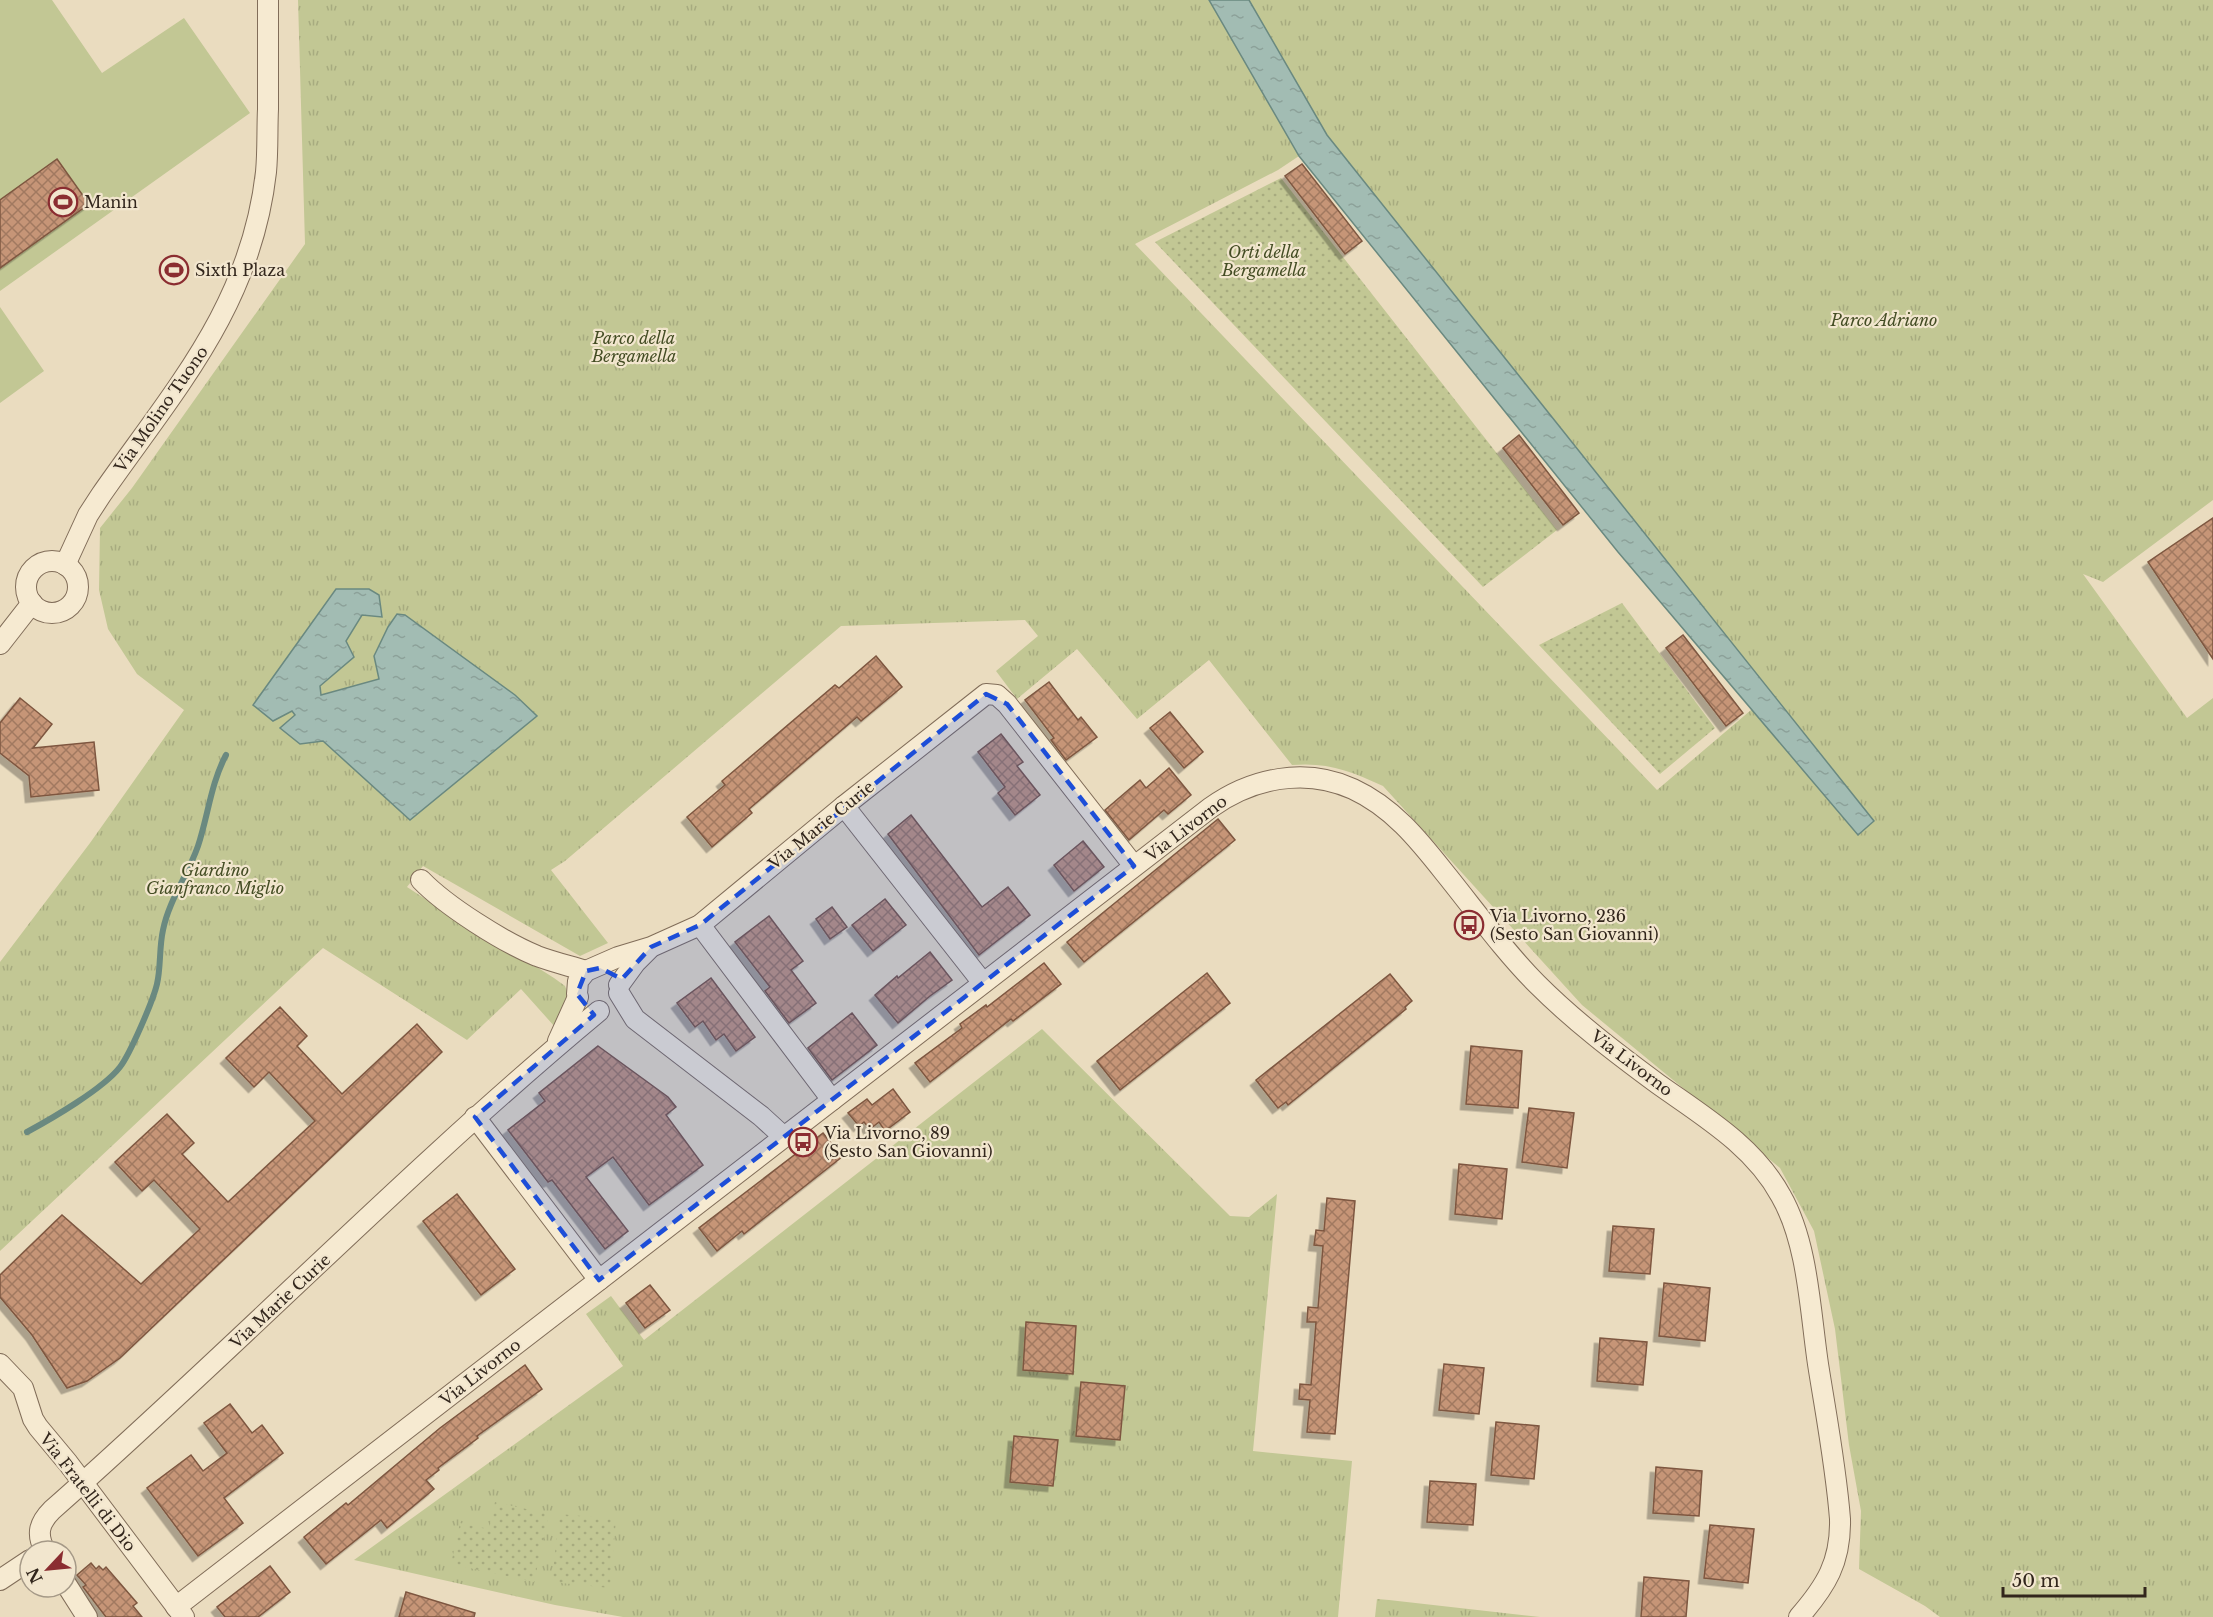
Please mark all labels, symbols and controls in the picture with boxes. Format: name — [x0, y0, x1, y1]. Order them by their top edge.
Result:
sports icon: Manin — [47, 186, 79, 218]
place label: Manin — [84, 192, 138, 212]
park label: Orti della Bergamella — [1221, 242, 1306, 280]
sports icon: Sixth Plaza — [158, 254, 190, 286]
place label: Sixth Plaza — [195, 260, 285, 280]
park label: Parco Adriano — [1830, 310, 1937, 330]
park label: Parco della Bergamella — [591, 328, 676, 366]
street label: Via Molino Tuono — [109, 342, 212, 477]
street label: Via Marie Curie — [763, 776, 878, 874]
street label: Via Livorno — [1140, 791, 1231, 866]
park label: Giardino Gianfranco Miglio — [146, 860, 284, 898]
place label: Via Livorno, 236 (Sesto San Giovanni) — [1489, 906, 1659, 944]
bus stop icon: Via Livorno, 236 (Sesto San Giovanni) — [1453, 909, 1485, 941]
street label: Via Livorno — [1586, 1025, 1677, 1100]
place label: Via Livorno, 89 (Sesto San Giovanni) — [823, 1123, 993, 1161]
bus stop icon: Via Livorno, 89 (Sesto San Giovanni) — [787, 1126, 819, 1158]
street label: Via Marie Curie — [225, 1249, 334, 1353]
street label: Via Livorno — [435, 1334, 524, 1410]
street label: Via Fratelli di Dio — [35, 1428, 140, 1555]
north arrow — [18, 1539, 78, 1599]
scale bar — [2003, 1560, 2146, 1598]
text: N — [22, 1564, 47, 1587]
text: 50 m — [2012, 1570, 2060, 1592]

